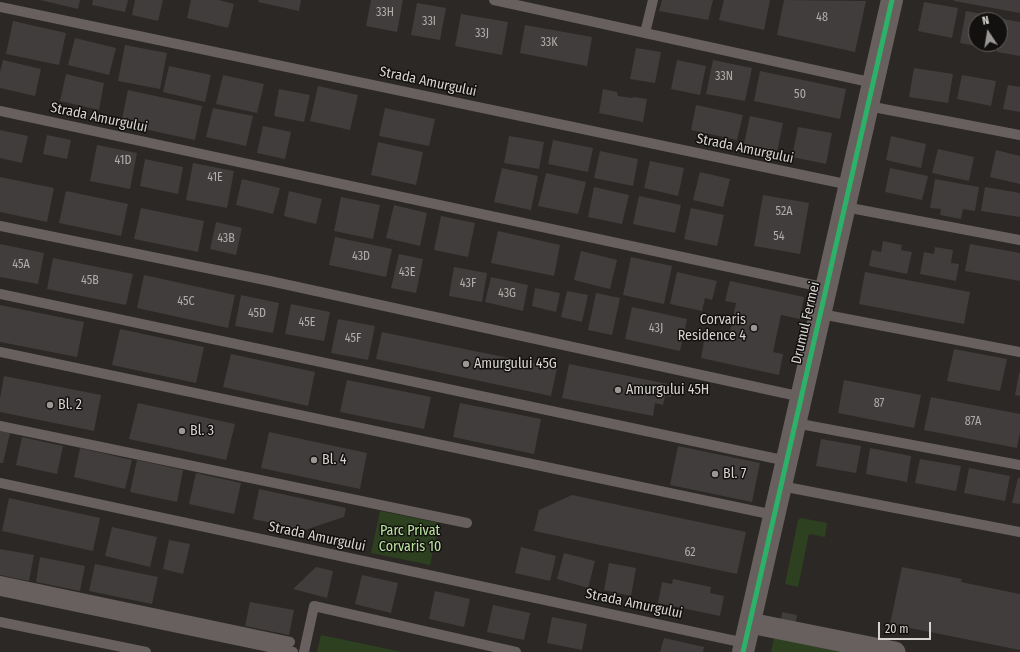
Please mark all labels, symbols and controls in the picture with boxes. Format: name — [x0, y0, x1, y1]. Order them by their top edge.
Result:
house number: 33H — [376, 6, 394, 20]
house number: 48 — [816, 11, 828, 25]
north arrow — [968, 12, 1008, 52]
text: N — [981, 14, 990, 28]
house number: 33I — [422, 15, 436, 29]
house number: 33J — [475, 27, 489, 41]
house number: 33K — [540, 36, 558, 50]
street label: Strada Amurgului — [378, 63, 478, 101]
house number: 33N — [715, 70, 733, 84]
house number: 50 — [794, 88, 806, 102]
street label: Strada Amurgului — [49, 99, 149, 137]
street label: Strada Amurgului — [695, 130, 795, 168]
house number: 41D — [115, 154, 131, 168]
house number: 41E — [207, 171, 223, 185]
house number: 52A — [776, 205, 792, 219]
house number: 54 — [773, 230, 785, 244]
house number: 43B — [217, 232, 235, 246]
house number: 43D — [352, 250, 370, 264]
house number: 45A — [12, 258, 30, 272]
house number: 43E — [399, 266, 415, 280]
house number: 45B — [81, 274, 99, 288]
house number: 43F — [460, 277, 476, 291]
street label: Drumul Fermei — [788, 280, 824, 366]
house number: 43G — [498, 287, 516, 301]
house number: 45C — [177, 295, 195, 309]
house number: 45D — [248, 307, 266, 321]
place label: Corvaris Residence 4 — [678, 312, 746, 344]
house number: 45E — [299, 316, 315, 330]
house number: 43J — [649, 322, 663, 336]
marker: Corvaris Residence 4 — [749, 323, 759, 333]
house number: 45F — [345, 332, 361, 346]
place label: Amurgului 45G — [474, 356, 557, 372]
marker: Amurgului 45G — [461, 359, 471, 369]
place label: Amurgului 45H — [626, 382, 709, 398]
marker: Amurgului 45H — [613, 385, 623, 395]
place label: Bl. 2 — [58, 397, 82, 413]
house number: 87 — [874, 397, 884, 411]
marker: Bl. 2 — [45, 400, 55, 410]
house number: 87A — [965, 415, 981, 429]
place label: Bl. 3 — [190, 423, 214, 439]
marker: Bl. 3 — [177, 426, 187, 436]
place label: Bl. 4 — [322, 452, 346, 468]
marker: Bl. 4 — [309, 455, 319, 465]
place label: Bl. 7 — [723, 466, 746, 482]
marker: Bl. 7 — [710, 469, 720, 479]
street label: Strada Amurgului — [267, 518, 367, 556]
park label: Parc Privat Corvaris 10 — [379, 523, 441, 556]
house number: 62 — [684, 546, 696, 560]
street label: Strada Amurgului — [584, 585, 684, 623]
scale bar — [880, 614, 933, 640]
text: 20 m — [885, 622, 909, 636]

